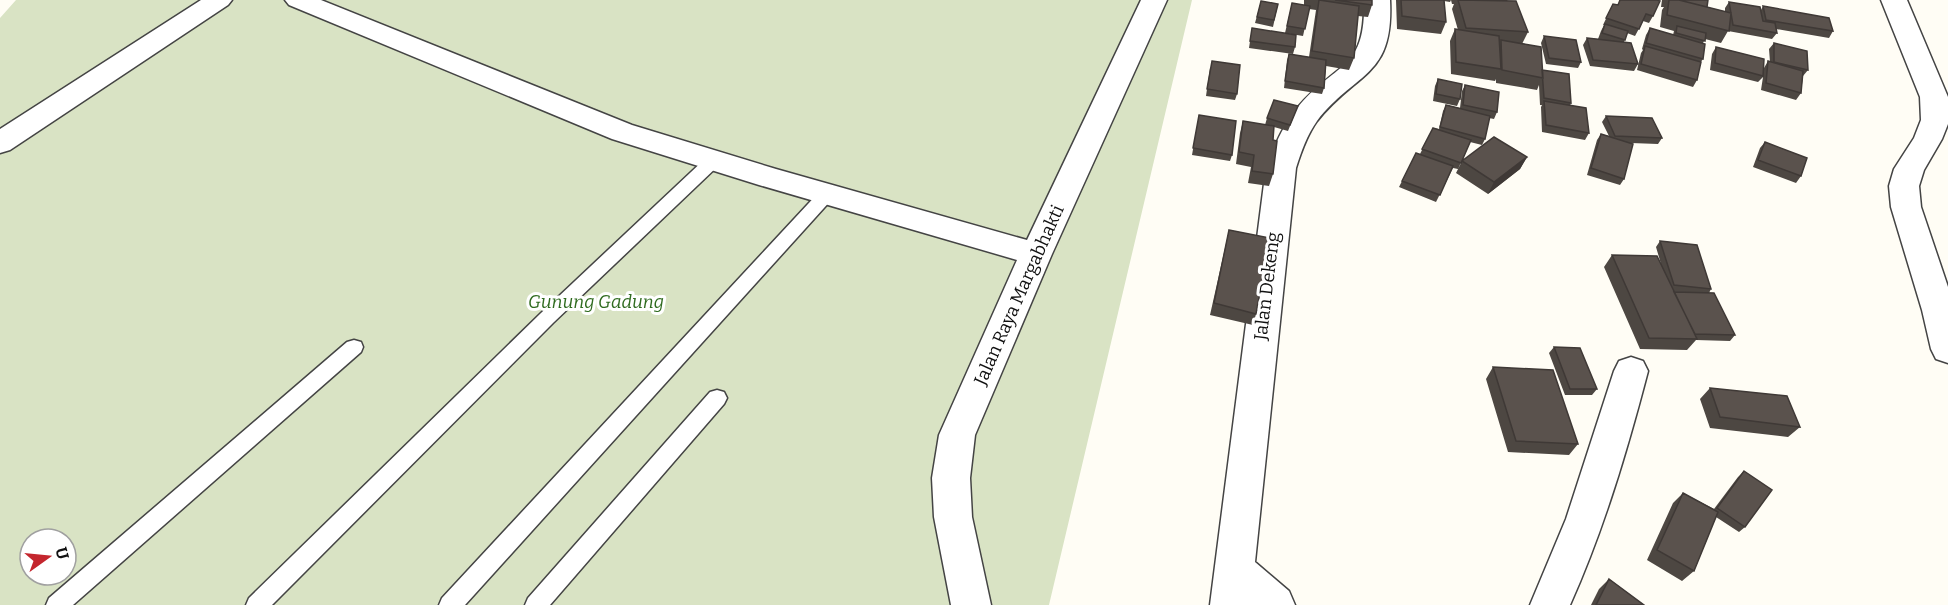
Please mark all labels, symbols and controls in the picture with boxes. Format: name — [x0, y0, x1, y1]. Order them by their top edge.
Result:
street label: Jalan Raya Margabhakti — [969, 202, 1069, 389]
street label: Jalan Dekeng — [1249, 231, 1285, 342]
park label: Gunung Gadung — [528, 291, 664, 313]
north arrow — [18, 527, 78, 587]
text: U — [51, 545, 73, 562]

